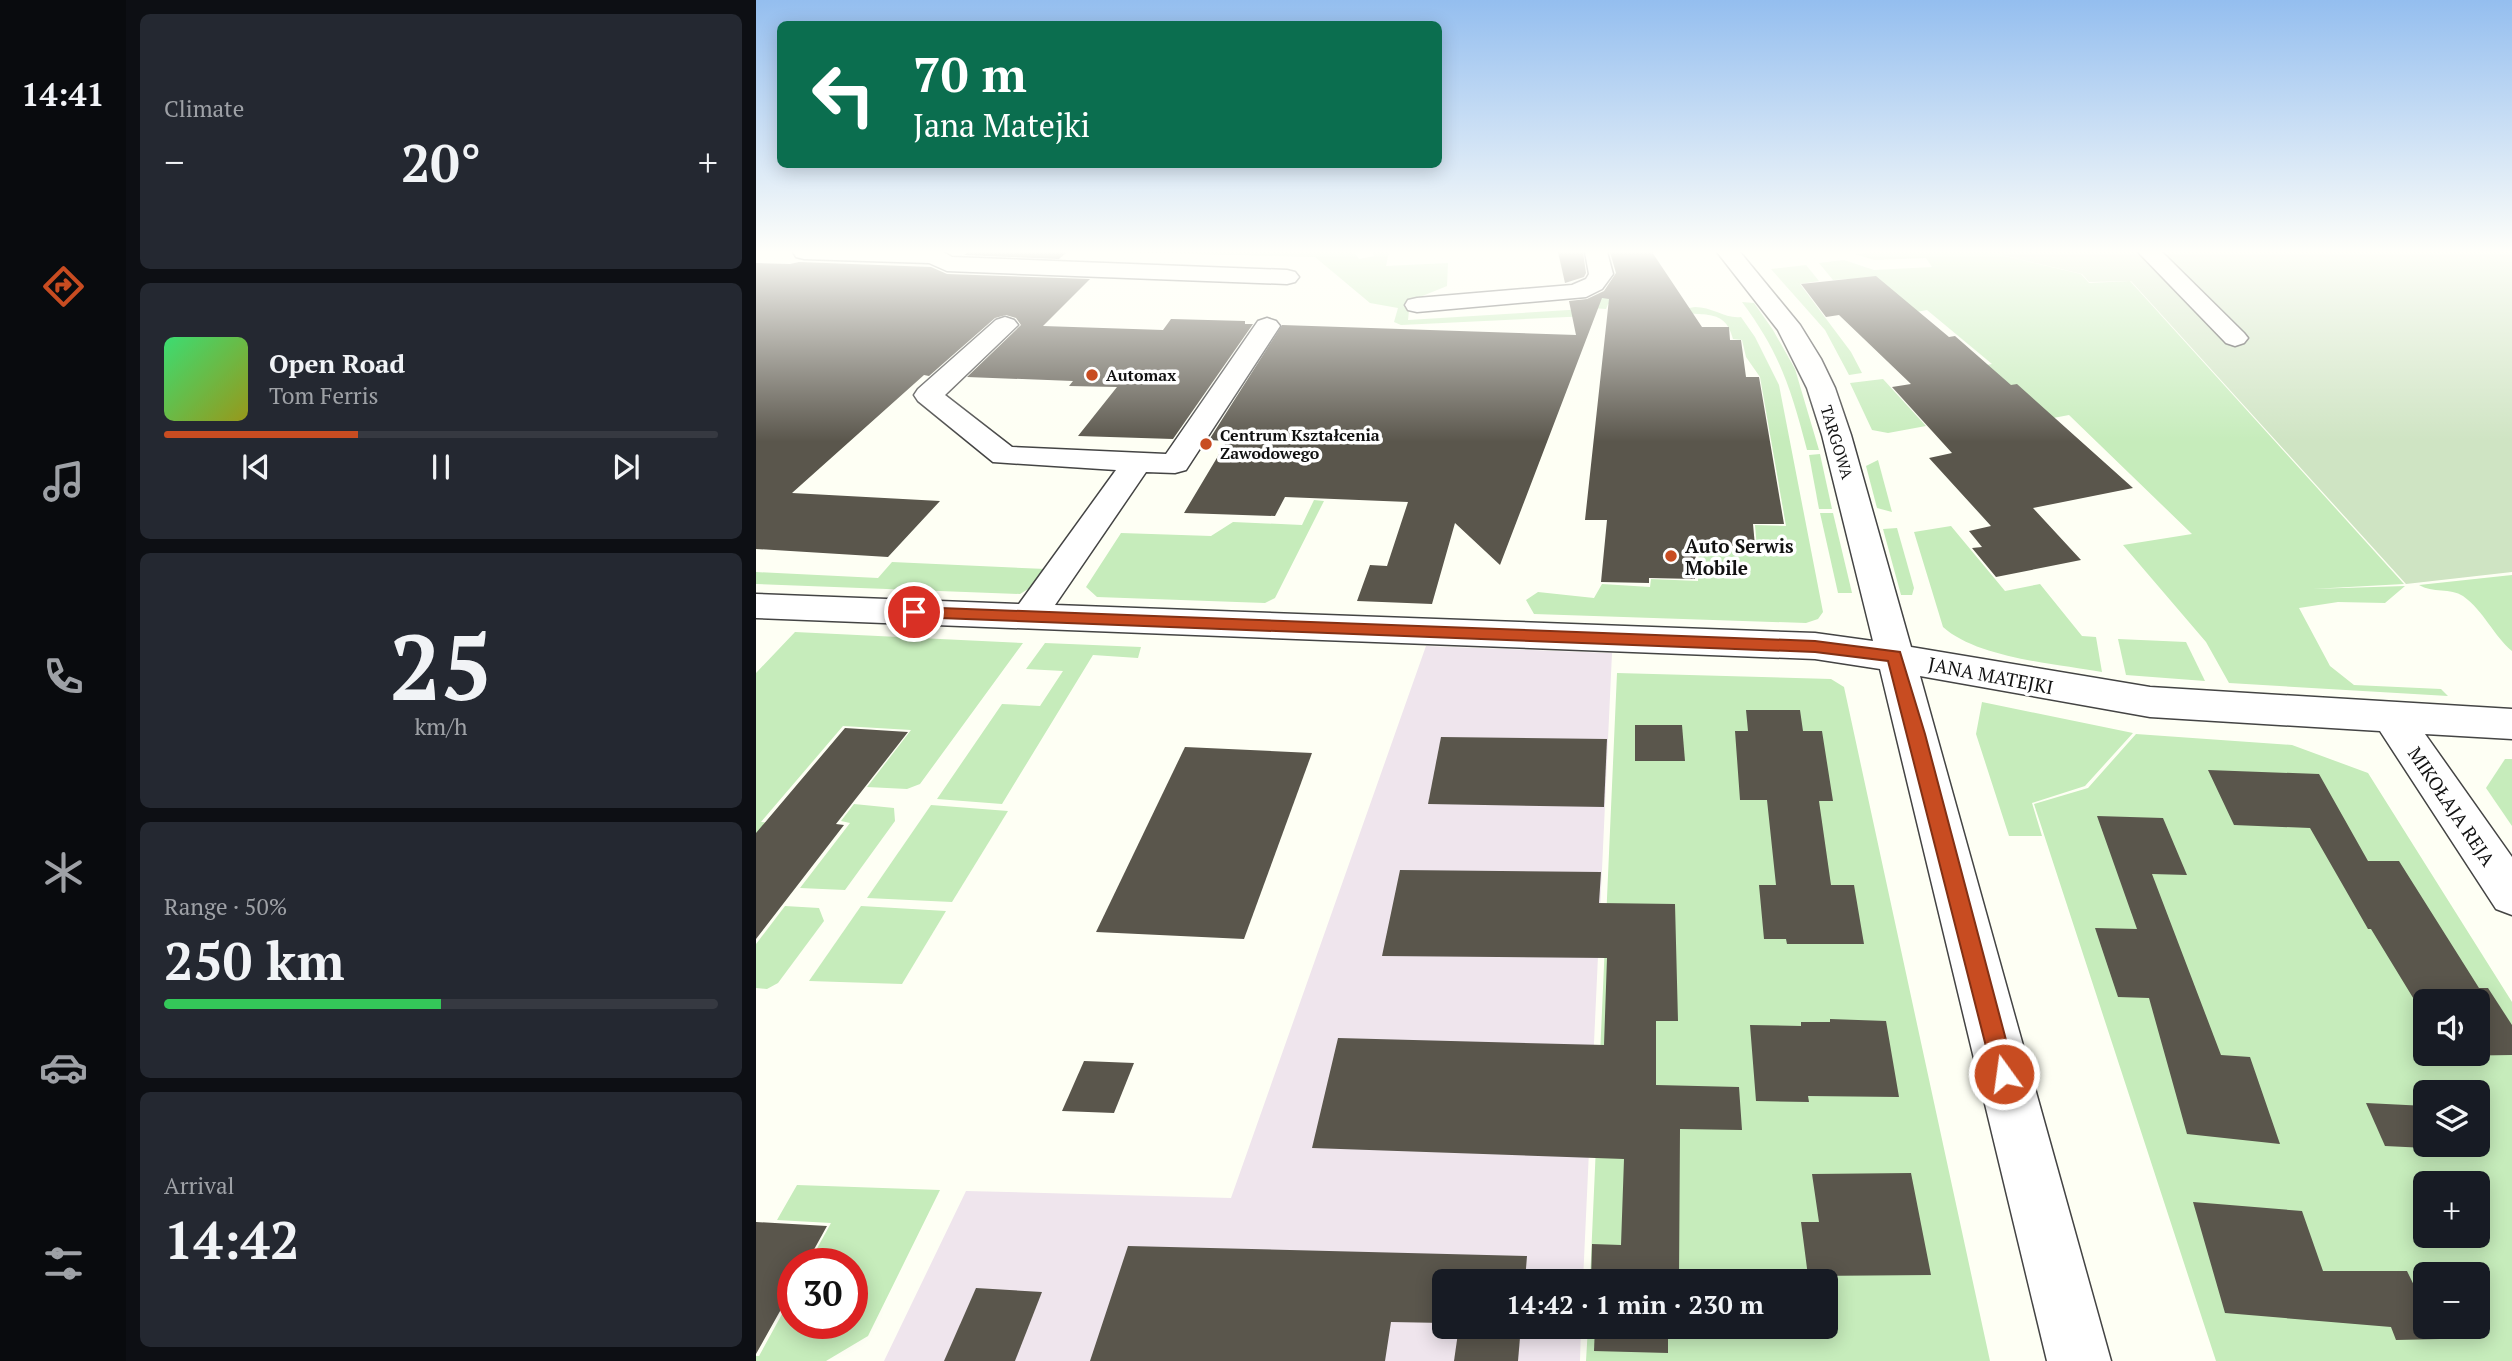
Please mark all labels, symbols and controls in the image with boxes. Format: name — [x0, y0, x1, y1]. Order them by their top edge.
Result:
text: 70 m — [913, 41, 1027, 106]
icon: left — [798, 49, 889, 140]
text: 14:41 — [21, 73, 105, 115]
text: Climate — [164, 93, 244, 124]
text: Jana Matejki — [913, 104, 1090, 146]
text: 20° — [401, 128, 481, 197]
text: − — [164, 137, 184, 187]
text: + — [698, 137, 718, 187]
icon: directions — [39, 262, 88, 311]
text: Open Road — [269, 346, 405, 380]
place label: Automax — [1106, 364, 1176, 386]
marker: Automax — [1084, 367, 1100, 383]
text: Tom Ferris — [269, 380, 379, 411]
street label: TARGOWA — [1815, 402, 1859, 482]
place label: Centrum Kształcenia Zawodowego — [1220, 424, 1380, 464]
marker: Centrum Kształcenia Zawodowego — [1198, 436, 1214, 452]
icon: previous — [237, 448, 275, 486]
icon: pause — [422, 448, 460, 486]
icon: next — [607, 448, 645, 486]
icon: music — [39, 457, 88, 506]
place label: Auto Serwis Mobile — [1685, 533, 1794, 580]
marker: Auto Serwis Mobile — [1663, 548, 1679, 564]
pin — [884, 582, 944, 642]
icon: arrive — [895, 593, 933, 631]
text: 25 — [390, 605, 492, 726]
street label: JANA MATEJKI — [1926, 651, 2056, 699]
icon: phone — [39, 652, 88, 701]
text: km/h — [414, 711, 468, 742]
street label: MIKOŁAJA REJA — [2403, 742, 2501, 870]
icon: climate — [39, 848, 88, 897]
text: Range · 50% — [164, 891, 287, 922]
text: 250 km — [164, 926, 345, 995]
map controls — [2413, 989, 2490, 1339]
button: sound — [2413, 989, 2490, 1066]
position arrow — [1967, 1037, 2041, 1111]
icon: car — [39, 1043, 88, 1092]
button: layers — [2413, 1080, 2490, 1157]
text: Arrival — [164, 1170, 235, 1201]
button: + — [2413, 1171, 2490, 1248]
text: 14:42 — [164, 1205, 299, 1274]
icon: filters — [39, 1239, 88, 1288]
speed limit sign: 30 — [777, 1248, 868, 1339]
button: − — [2413, 1262, 2490, 1339]
text: 14:42 · 1 min · 230 m — [1506, 1287, 1764, 1321]

